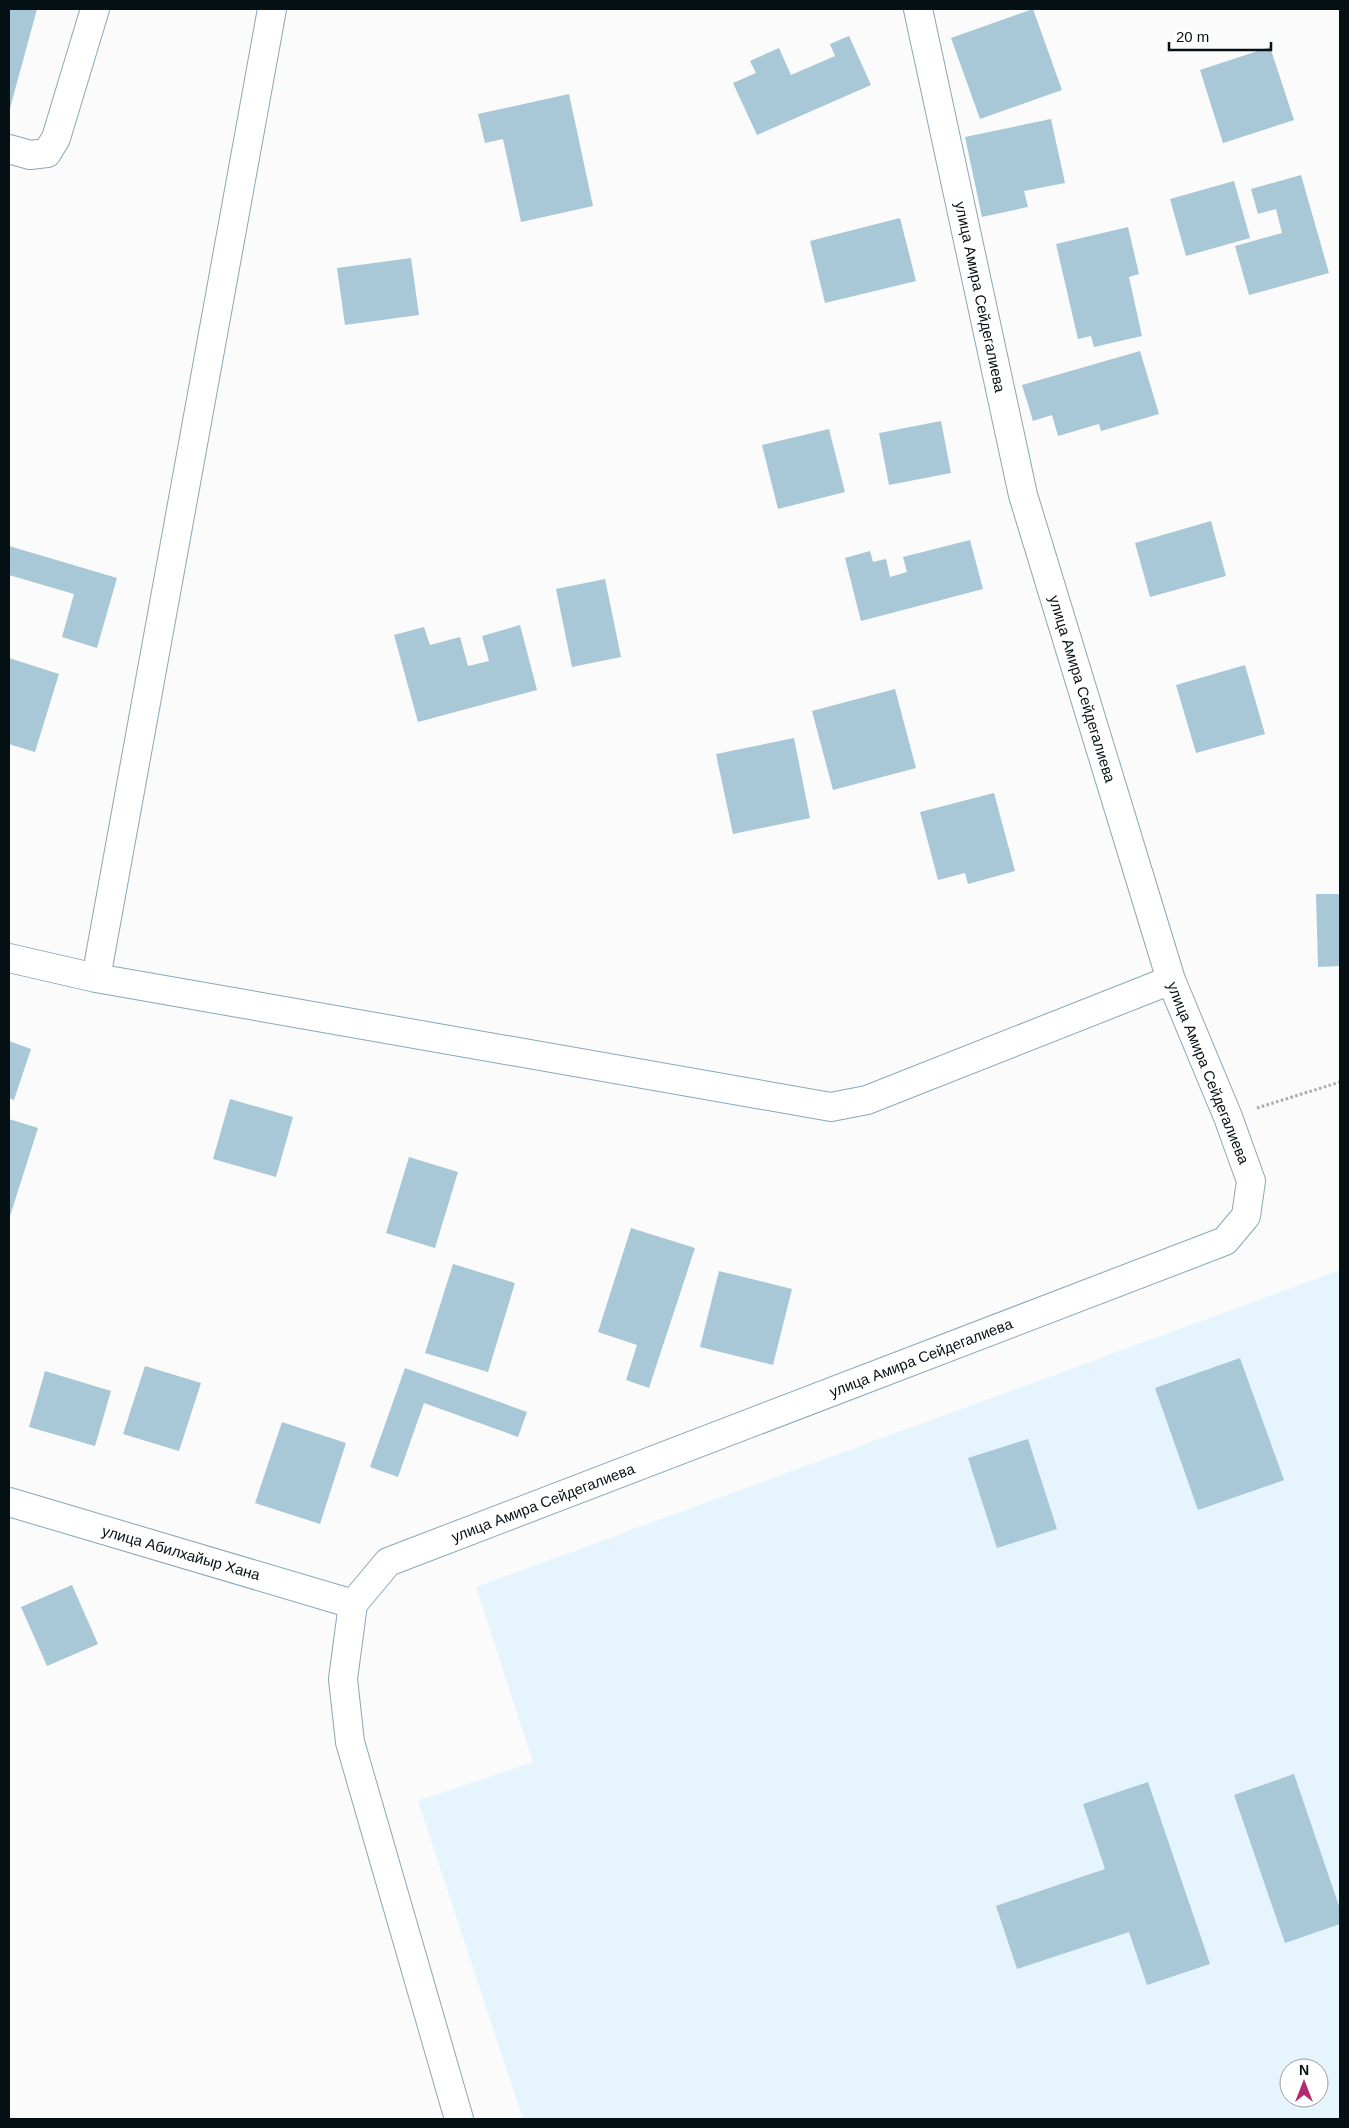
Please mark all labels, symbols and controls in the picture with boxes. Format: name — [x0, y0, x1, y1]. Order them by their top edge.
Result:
scale bar — [1169, 20, 1272, 52]
text: 20 m — [1176, 28, 1209, 45]
street label: улица Амира Сейдегалиева — [952, 200, 1009, 395]
street label: улица Амира Сейдегалиева — [1046, 593, 1119, 785]
street label: улица Амира Сейдегалиева — [1164, 979, 1253, 1167]
street label: улица Амира Сейдегалиева — [827, 1314, 1015, 1400]
street label: улица Амира Сейдегалиева — [449, 1459, 637, 1545]
street label: улица Абилхайыр Хана — [100, 1522, 263, 1583]
north arrow — [1279, 2058, 1329, 2108]
text: N — [1299, 2062, 1309, 2078]

